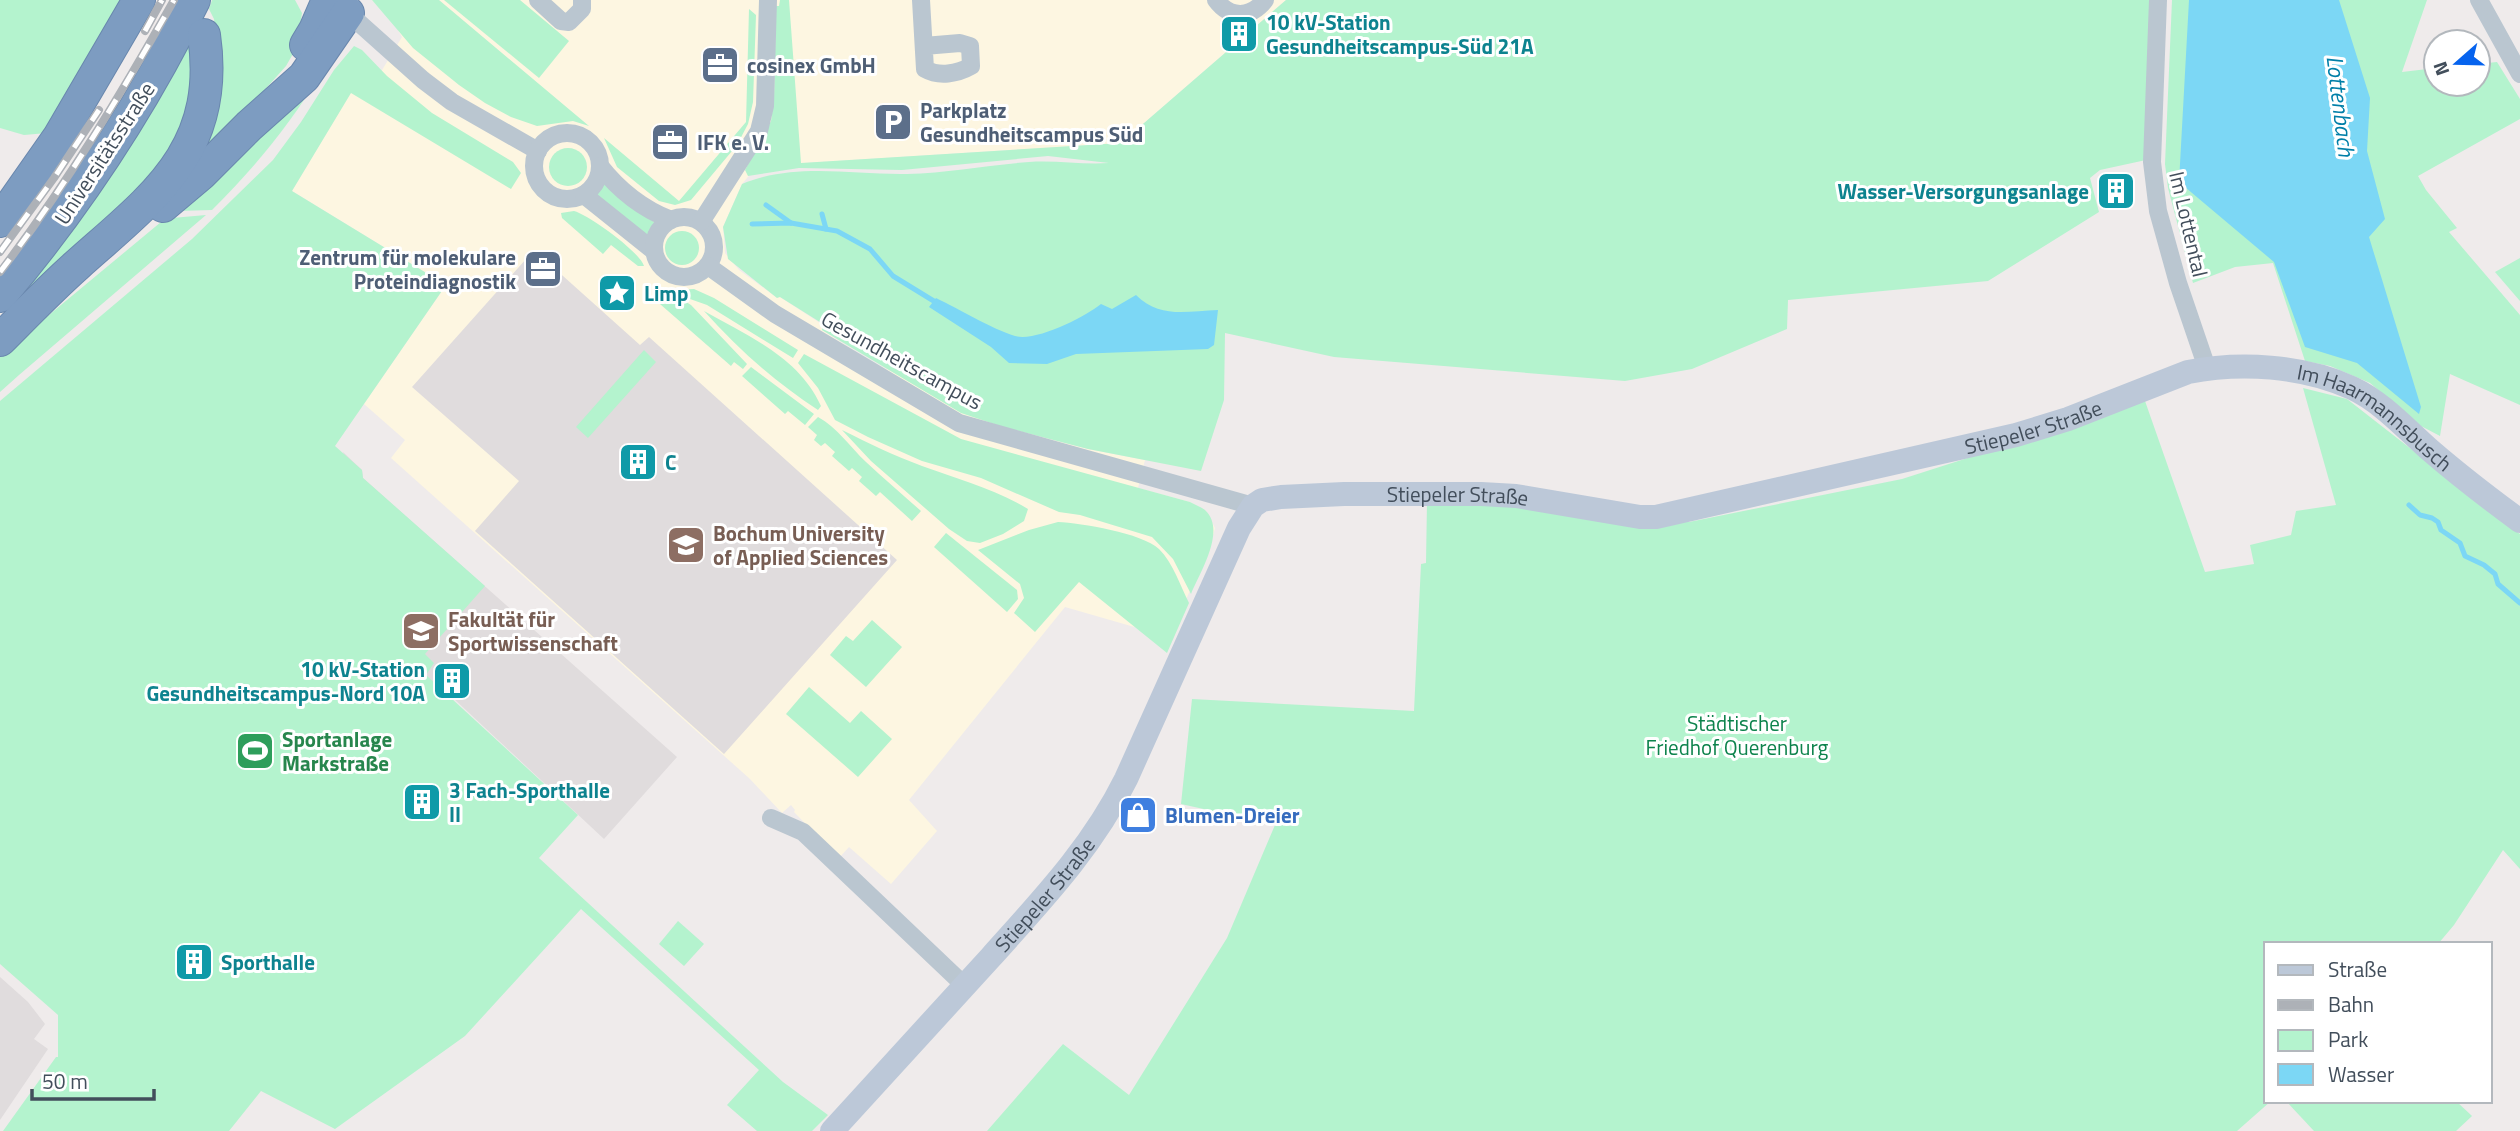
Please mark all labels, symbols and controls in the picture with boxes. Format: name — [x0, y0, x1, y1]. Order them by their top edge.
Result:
place label: 10 kV-Station Gesundheitscampus-Süd 21A — [1266, 6, 1534, 62]
building icon: 10 kV-Station Gesundheitscampus-Süd 21A — [1218, 13, 1260, 55]
north arrow — [2422, 28, 2492, 98]
office icon: cosinex GmbH — [699, 44, 741, 86]
place label: cosinex GmbH — [747, 49, 876, 81]
water label: Lottenbach — [2317, 54, 2365, 159]
text: N — [2425, 58, 2456, 80]
street label: Universitätsstraße — [46, 75, 162, 231]
place label: Parkplatz Gesundheitscampus Süd — [920, 94, 1143, 150]
parking icon: Parkplatz Gesundheitscampus Süd — [872, 101, 914, 143]
office icon: IFK e. V. — [649, 121, 691, 163]
place label: IFK e. V. — [697, 126, 769, 158]
street label: Im Lottental — [2161, 168, 2217, 280]
building icon: Wasser-Versorgungsanlage — [2095, 170, 2137, 212]
place label: Wasser-Versorgungsanlage — [1837, 175, 2089, 207]
place label: Zentrum für molekulare Proteindiagnostik — [299, 241, 516, 297]
office icon: Zentrum für molekulare Proteindiagnostik — [522, 248, 564, 290]
place icon: Limp — [596, 272, 638, 314]
place label: Limp — [644, 277, 688, 309]
street label: Gesundheitscampus — [816, 302, 988, 418]
street label: Im Haarmannsbusch — [2294, 355, 2460, 479]
street label: Stiepeler Straße — [1961, 391, 2107, 462]
building icon: C — [617, 441, 659, 483]
place label: C — [665, 446, 676, 478]
street label: Stiepeler Straße — [1387, 478, 1531, 514]
place label: Bochum University of Applied Sciences — [713, 517, 888, 573]
school or university icon: Bochum University of Applied Sciences — [665, 524, 707, 566]
place label: Fakultät für Sportwissenschaft — [448, 603, 618, 659]
school or university icon: Fakultät für Sportwissenschaft — [400, 610, 442, 652]
place label: 10 kV-Station Gesundheitscampus-Nord 10A — [147, 653, 425, 709]
building icon: 10 kV-Station Gesundheitscampus-Nord 10A — [431, 660, 473, 702]
park label: Städtischer Friedhof Querenburg — [1646, 707, 1829, 763]
place label: Sportanlage Markstraße — [282, 723, 392, 779]
sports icon: Sportanlage Markstraße — [234, 730, 276, 772]
place label: 3 Fach-Sporthalle II — [449, 774, 610, 830]
building icon: 3 Fach-Sporthalle II — [401, 781, 443, 823]
shop icon: Blumen-Dreier — [1117, 794, 1159, 836]
place label: Blumen-Dreier — [1165, 799, 1300, 831]
street label: Stiepeler Straße — [987, 830, 1103, 959]
building icon: Sporthalle — [173, 941, 215, 983]
legend — [2264, 942, 2492, 1103]
place label: Sporthalle — [221, 946, 315, 978]
text: Straße — [2328, 953, 2387, 985]
text: Bahn — [2328, 988, 2374, 1020]
text: Park — [2328, 1023, 2368, 1055]
scale bar — [32, 1058, 154, 1102]
text: Wasser — [2328, 1058, 2394, 1090]
text: 50 m — [42, 1065, 88, 1097]

